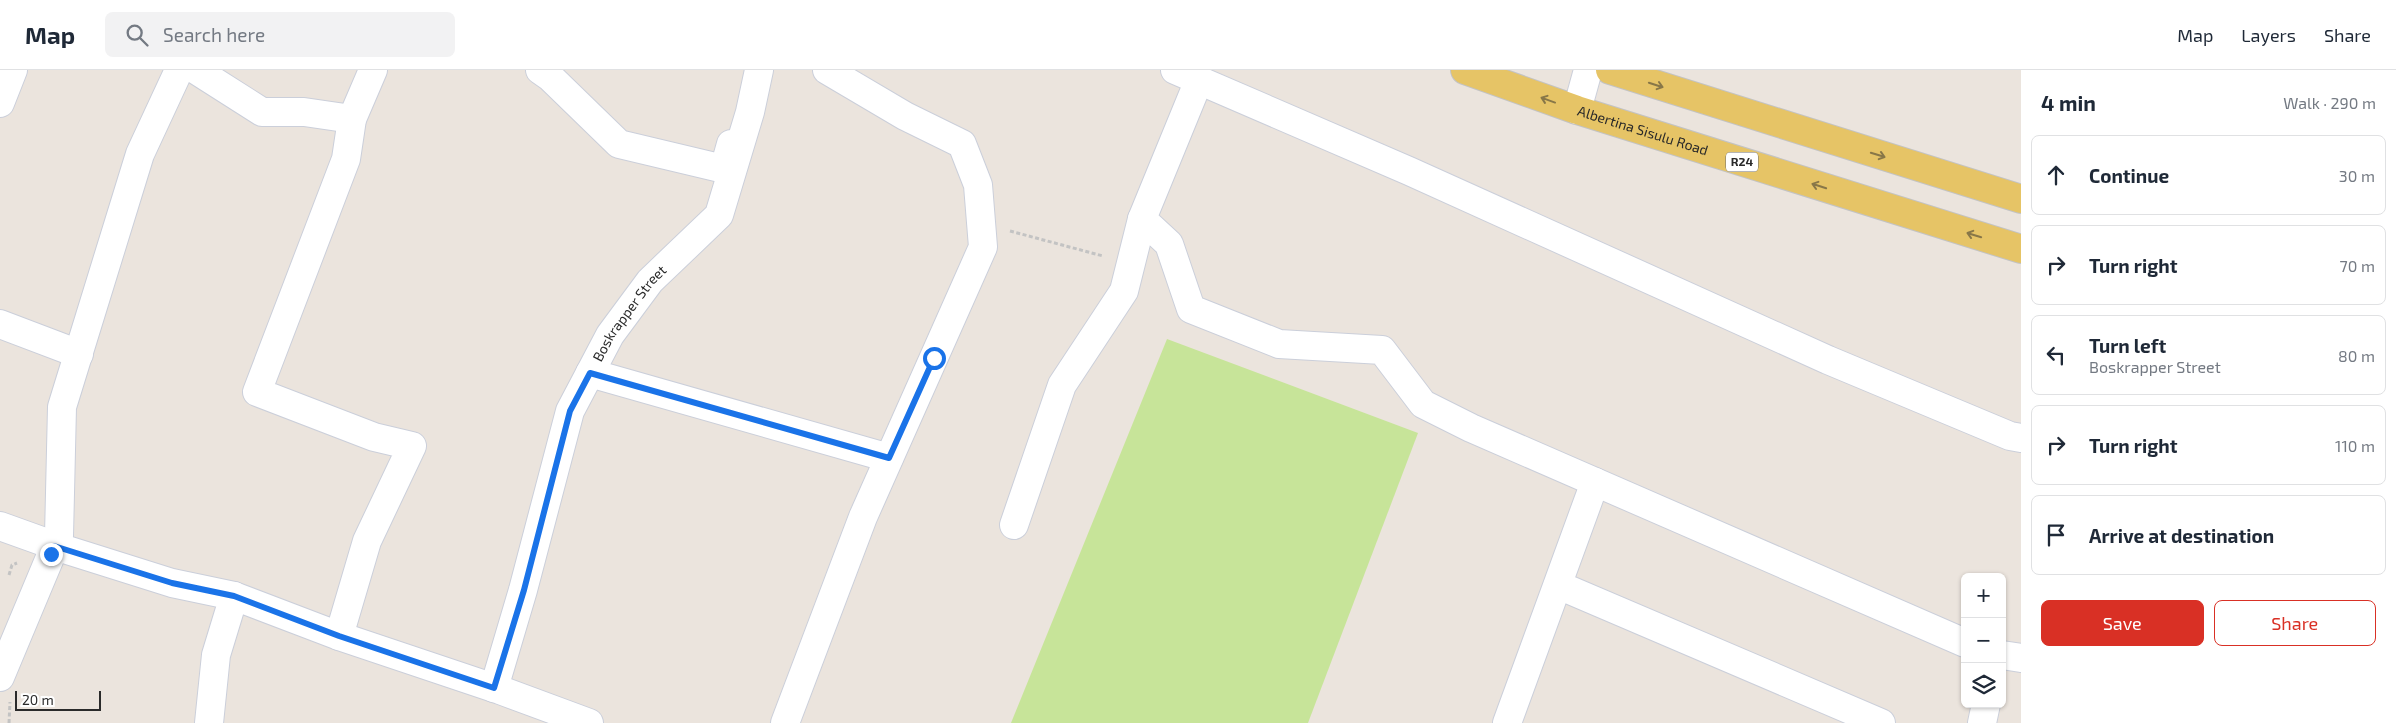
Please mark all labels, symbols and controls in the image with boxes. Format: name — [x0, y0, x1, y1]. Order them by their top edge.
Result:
search box — [105, 12, 455, 57]
text: Map — [25, 20, 75, 49]
icon: search — [123, 21, 151, 49]
text: Search here — [163, 23, 265, 46]
text: Map — [2177, 24, 2213, 46]
text: Layers — [2241, 24, 2296, 46]
text: Share — [2324, 24, 2371, 46]
one-way arrow — [1648, 81, 1663, 90]
text: 4 min — [2041, 90, 2096, 115]
text: Walk · 290 m — [2283, 93, 2376, 112]
one-way arrow — [1541, 95, 1556, 104]
street label: Albertina Sisulu Road — [1576, 102, 1710, 159]
one-way arrow — [1869, 150, 1885, 160]
road number: R24 — [1726, 152, 1758, 171]
icon: ahead — [2042, 161, 2070, 189]
text: Continue — [2089, 164, 2169, 187]
text: 30 m — [2339, 166, 2375, 185]
one-way arrow — [1812, 181, 1828, 191]
one-way arrow — [1967, 229, 1983, 239]
icon: right — [2042, 251, 2070, 279]
text: Turn right — [2089, 254, 2177, 277]
text: 70 m — [2340, 256, 2375, 275]
street label: Boskrapper Street — [589, 261, 670, 364]
text: Turn left — [2089, 334, 2166, 357]
icon: left — [2042, 341, 2070, 369]
text: 80 m — [2338, 346, 2375, 365]
route start — [923, 347, 946, 370]
text: Boskrapper Street — [2089, 357, 2221, 376]
icon: right — [2042, 431, 2070, 459]
text: Turn right — [2089, 434, 2177, 457]
text: 110 m — [2335, 436, 2375, 455]
icon: arrive — [2042, 521, 2070, 549]
text: Arrive at destination — [2089, 524, 2274, 547]
route end — [40, 543, 63, 566]
map controls — [1961, 573, 2006, 708]
button: + — [1961, 573, 2006, 618]
button: Save — [2041, 600, 2204, 646]
button: Share — [2214, 600, 2376, 646]
button: − — [1961, 618, 2006, 663]
button: layers — [1961, 663, 2006, 708]
scale bar — [15, 688, 101, 711]
text: 20 m — [22, 691, 54, 708]

